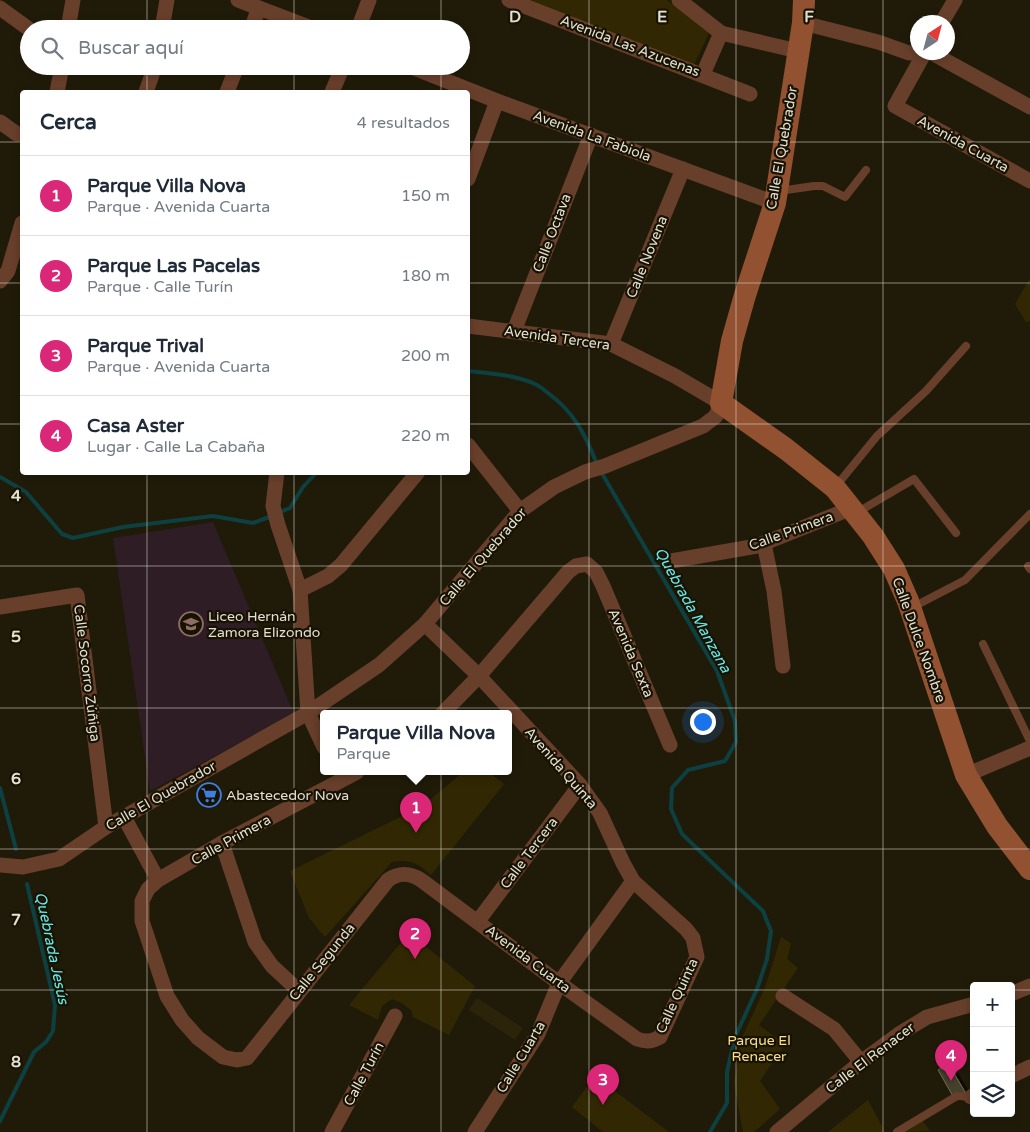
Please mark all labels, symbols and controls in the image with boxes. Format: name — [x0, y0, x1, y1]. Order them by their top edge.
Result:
text: D — [509, 7, 521, 27]
text: E — [657, 7, 667, 27]
text: F — [804, 7, 814, 27]
street label: Avenida Las Azucenas — [558, 12, 702, 81]
north arrow — [910, 15, 955, 60]
search box — [20, 20, 470, 75]
icon: search — [38, 34, 66, 62]
text: Buscar aquí — [78, 37, 184, 59]
street label: Calle El Quebrador — [763, 85, 801, 211]
street label: Avenida La Fabiola — [531, 107, 653, 165]
text: Cerca — [40, 110, 97, 135]
street label: Avenida Cuarta — [914, 112, 1012, 176]
text: 4 resultados — [357, 113, 450, 133]
text: Parque Villa Nova — [87, 175, 246, 197]
text: 1 — [51, 186, 61, 206]
text: 150 m — [401, 186, 450, 206]
street label: Calle Octava — [529, 191, 575, 275]
text: Parque · Avenida Cuarta — [87, 197, 270, 217]
street label: Calle Novena — [623, 213, 671, 301]
text: Parque Las Pacelas — [87, 255, 260, 277]
text: 2 — [51, 266, 61, 286]
text: 180 m — [401, 266, 450, 286]
text: Parque · Calle Turín — [87, 277, 233, 297]
street label: Avenida Tercera — [503, 322, 611, 354]
text: Parque Trival — [87, 335, 204, 357]
text: 3 — [51, 346, 61, 366]
text: 200 m — [401, 346, 450, 366]
text: Parque · Avenida Cuarta — [87, 357, 270, 377]
text: Casa Aster — [87, 415, 184, 437]
text: 4 — [51, 426, 61, 446]
text: 220 m — [401, 426, 450, 446]
text: Lugar · Calle La Cabaña — [87, 437, 265, 457]
text: 4 — [11, 486, 21, 506]
street label: Calle El Quebrador — [436, 504, 531, 610]
street label: Calle Primera — [747, 508, 835, 554]
water label: Quebrada Manzana — [651, 544, 735, 676]
street label: Calle Dulce Nombre — [888, 575, 950, 705]
street label: Calle Socorro Zúñiga — [70, 603, 104, 743]
street label: Avenida Sexta — [605, 606, 657, 700]
place label: Liceo Hernán Zamora Elizondo — [208, 608, 320, 641]
school or university icon: Liceo Hernán Zamora Elizondo — [178, 611, 204, 637]
text: 5 — [11, 627, 21, 647]
your location — [690, 709, 716, 735]
popup — [320, 710, 512, 775]
text: Parque Villa Nova — [336, 722, 496, 744]
street label: Avenida Quinta — [521, 724, 601, 812]
text: Parque — [336, 744, 391, 764]
street label: Calle El Quebrador — [103, 757, 220, 835]
text: 6 — [11, 769, 21, 789]
supermarket icon: Abastecedor Nova — [196, 782, 222, 808]
place label: Abastecedor Nova — [226, 787, 349, 804]
pin: 1 — [400, 792, 432, 833]
street label: Calle Primera — [188, 811, 274, 869]
street label: Calle Tercera — [497, 814, 561, 892]
water label: Quebrada Jesús — [31, 890, 73, 1007]
text: 7 — [11, 910, 21, 930]
pin: 2 — [399, 918, 431, 959]
street label: Calle Segunda — [285, 920, 359, 1004]
street label: Avenida Cuarta — [482, 921, 574, 997]
street label: Calle Quinta — [652, 956, 702, 1036]
map controls — [970, 982, 1015, 1117]
button: + — [970, 982, 1015, 1027]
street label: Calle Cuarta — [493, 1018, 549, 1096]
street label: Calle El Renacer — [822, 1019, 918, 1097]
button: − — [970, 1027, 1015, 1072]
park label: Parque El Renacer — [727, 1032, 791, 1065]
street label: Calle Turín — [340, 1039, 388, 1109]
pin: 4 — [935, 1040, 967, 1081]
text: 8 — [11, 1052, 21, 1072]
pin: 3 — [587, 1064, 619, 1105]
button: layers — [970, 1072, 1015, 1117]

